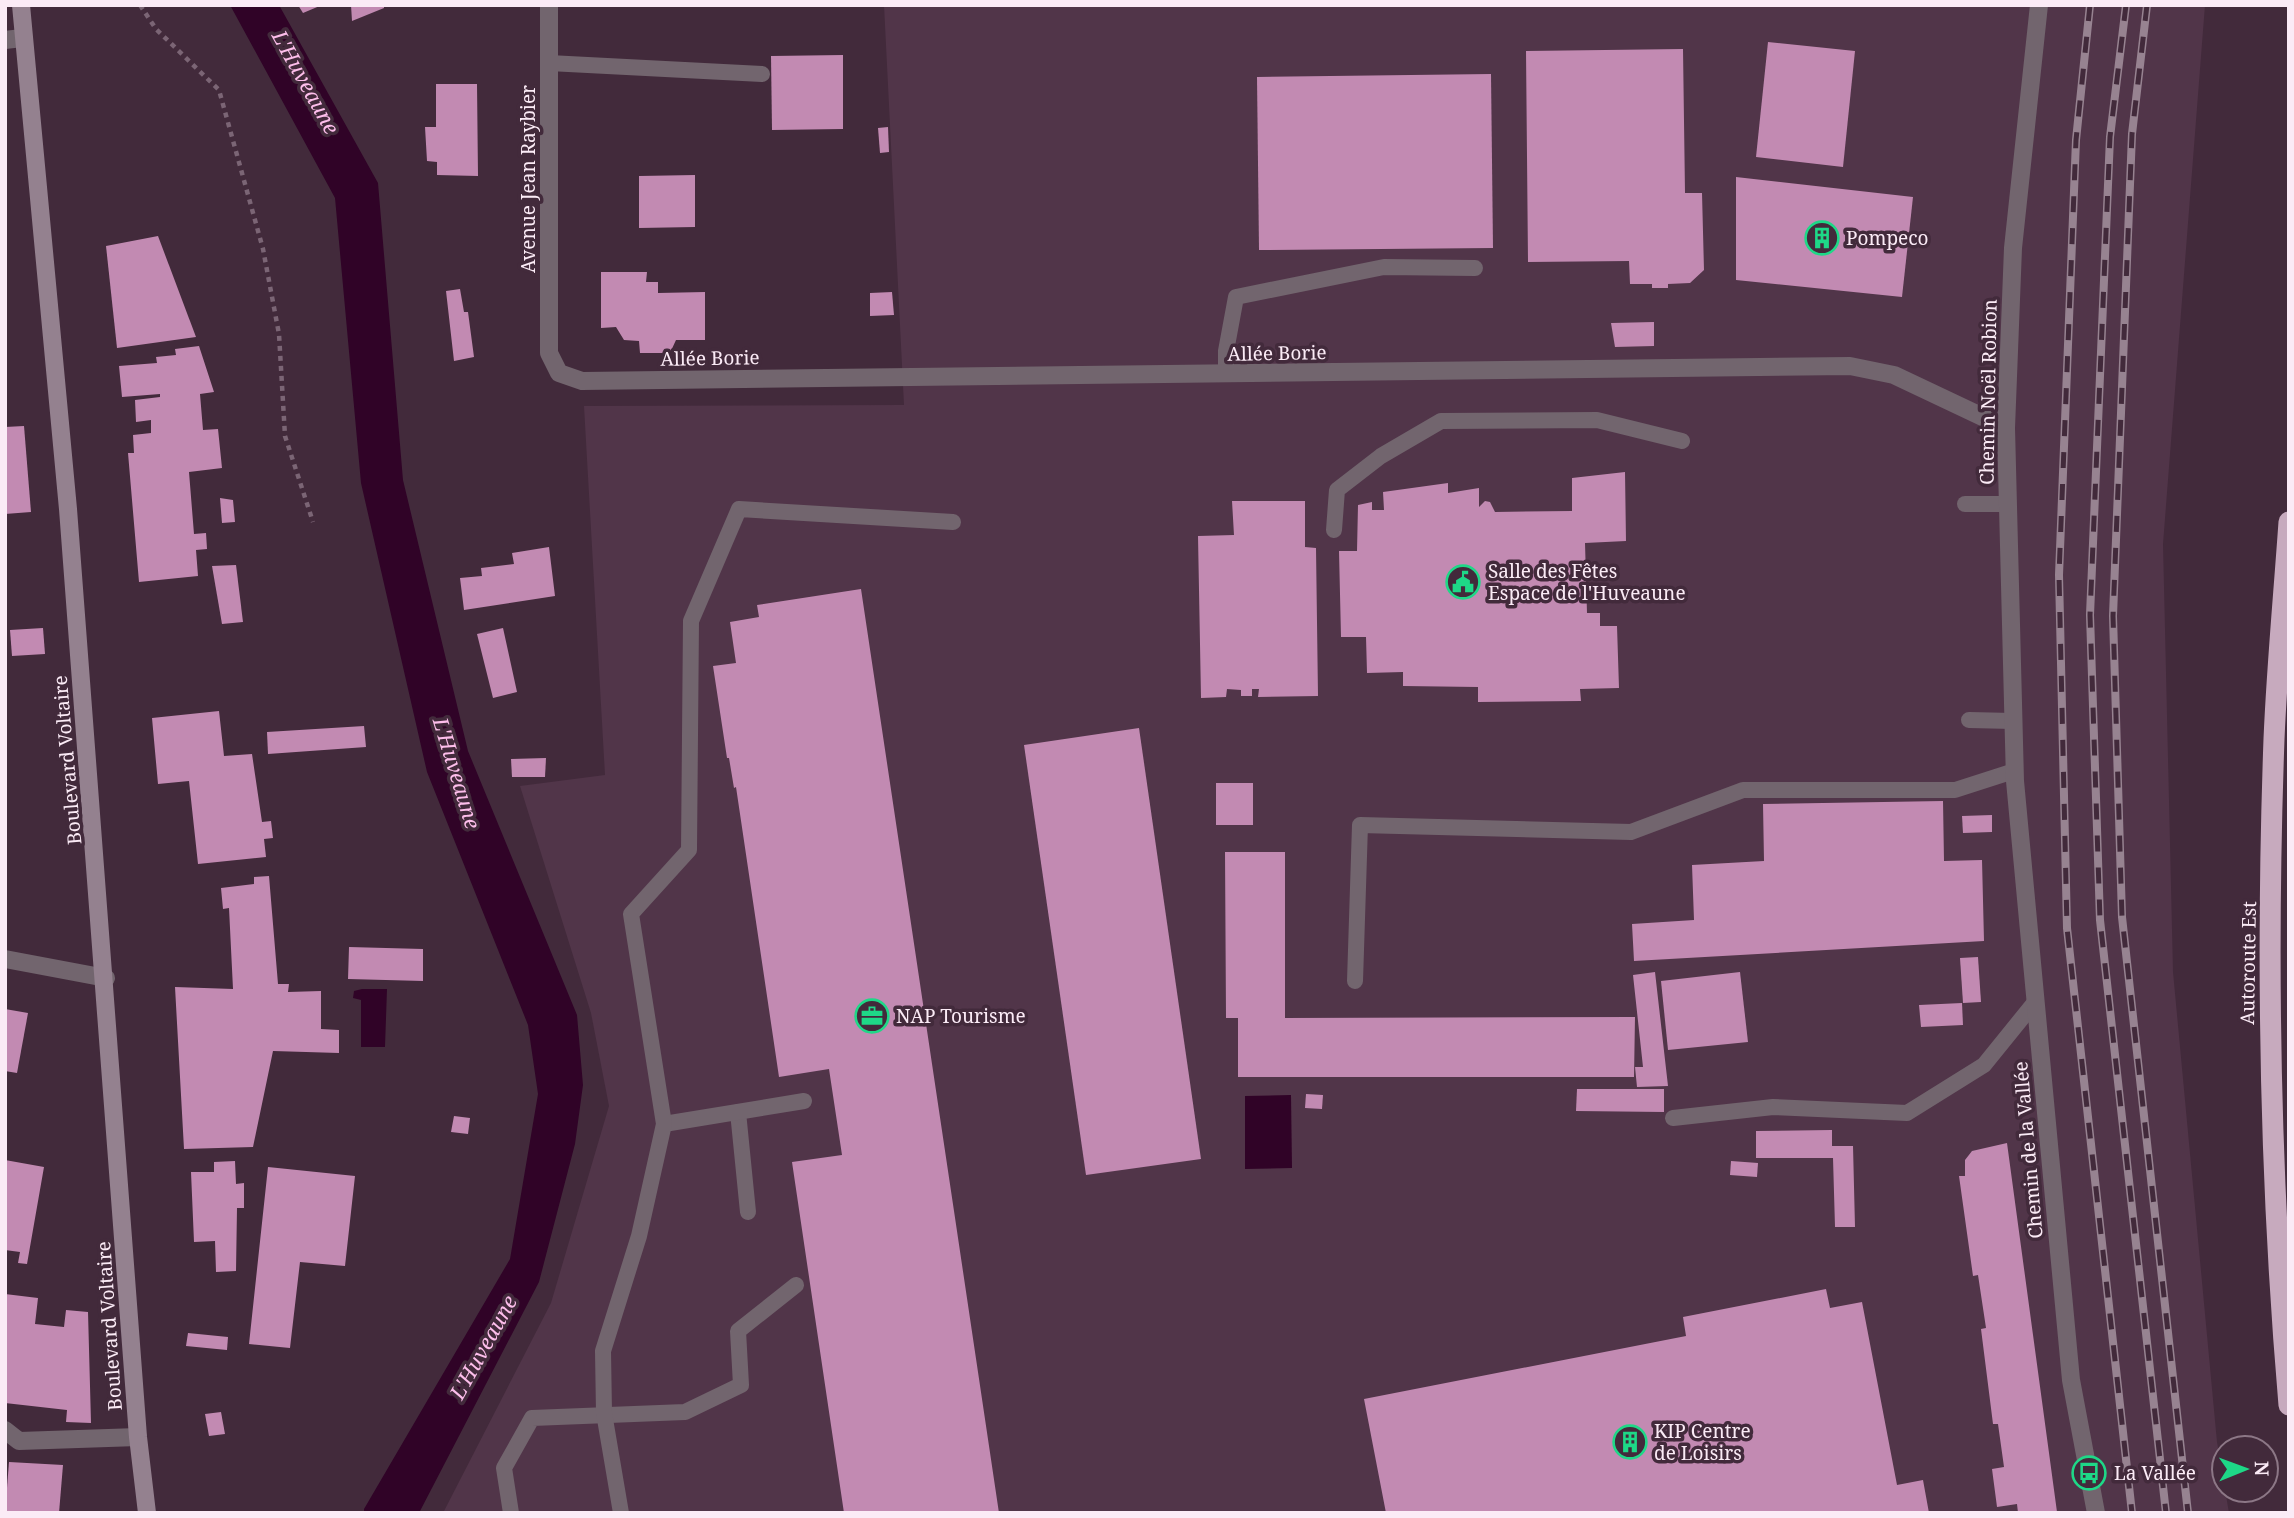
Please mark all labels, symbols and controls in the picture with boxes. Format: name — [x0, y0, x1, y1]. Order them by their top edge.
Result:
water label: L'Huveaune — [265, 24, 346, 139]
street label: Avenue Jean Raybier — [515, 85, 541, 273]
building icon: Pompeco — [1803, 219, 1841, 257]
place label: Pompeco — [1846, 225, 1929, 251]
street label: Chemin Noël Robion — [1973, 299, 2003, 485]
street label: Allée Borie — [1227, 339, 1327, 367]
street label: Allée Borie — [660, 344, 760, 372]
place label: Salle des Fêtes Espace de l'Huveaune — [1488, 558, 1686, 606]
public building icon: Salle des Fêtes Espace de l'Huveaune — [1444, 563, 1482, 601]
street label: Boulevard Voltaire — [47, 674, 87, 846]
water label: L'Huveaune — [427, 713, 487, 832]
street label: Autoroute Est — [2234, 901, 2262, 1025]
office icon: NAP Tourisme — [853, 997, 891, 1035]
place label: NAP Tourisme — [896, 1003, 1026, 1029]
street label: Chemin de la Vallée — [2007, 1060, 2049, 1240]
street label: Boulevard Voltaire — [90, 1240, 128, 1412]
water label: L'Huveaune — [442, 1290, 523, 1405]
place label: KIP Centre de Loisirs — [1654, 1418, 1751, 1466]
building icon: KIP Centre de Loisirs — [1611, 1423, 1649, 1461]
north arrow — [2210, 1434, 2280, 1504]
bus stop icon: La Vallée — [2070, 1454, 2108, 1492]
place label: La Vallée — [2114, 1460, 2196, 1486]
text: N — [2249, 1461, 2275, 1476]

